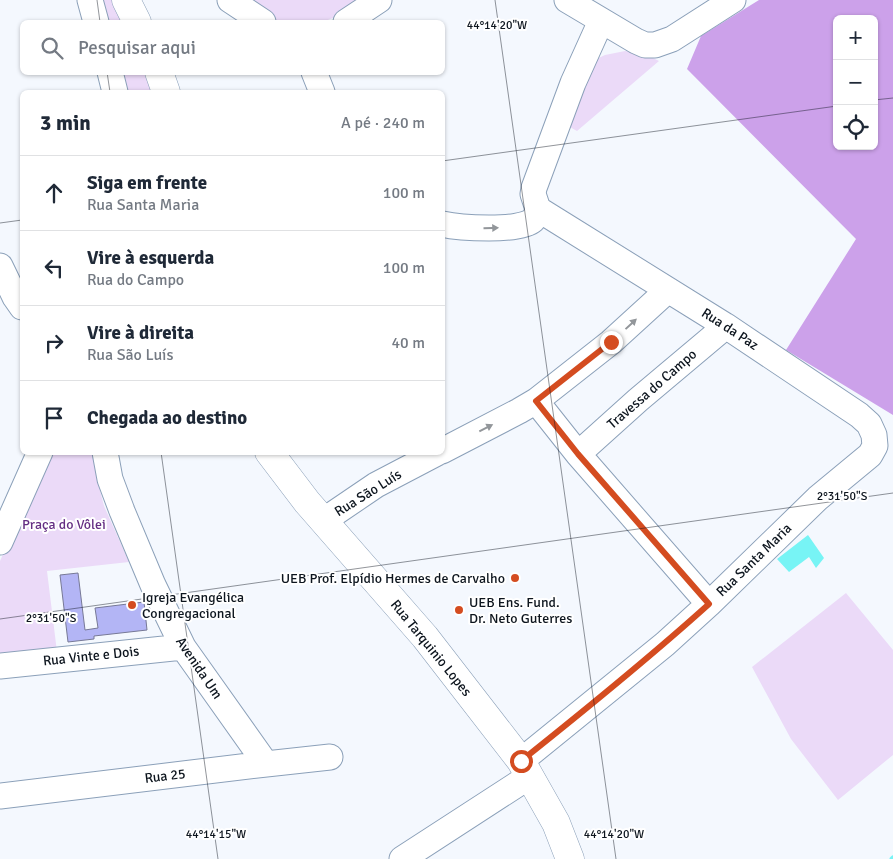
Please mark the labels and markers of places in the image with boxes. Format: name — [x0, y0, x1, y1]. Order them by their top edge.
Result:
place label: UEB Prof. Elpídio Hermes de Carvalho — [281, 570, 505, 587]
marker: UEB Prof. Elpídio Hermes de Carvalho — [509, 572, 521, 584]
place label: Igreja Evangélica Congregacional — [142, 589, 244, 622]
place label: UEB Ens. Fund. Dr. Neto Guterres — [469, 594, 572, 627]
marker: Igreja Evangélica Congregacional — [126, 599, 138, 611]
marker: UEB Ens. Fund. Dr. Neto Guterres — [453, 604, 465, 616]

